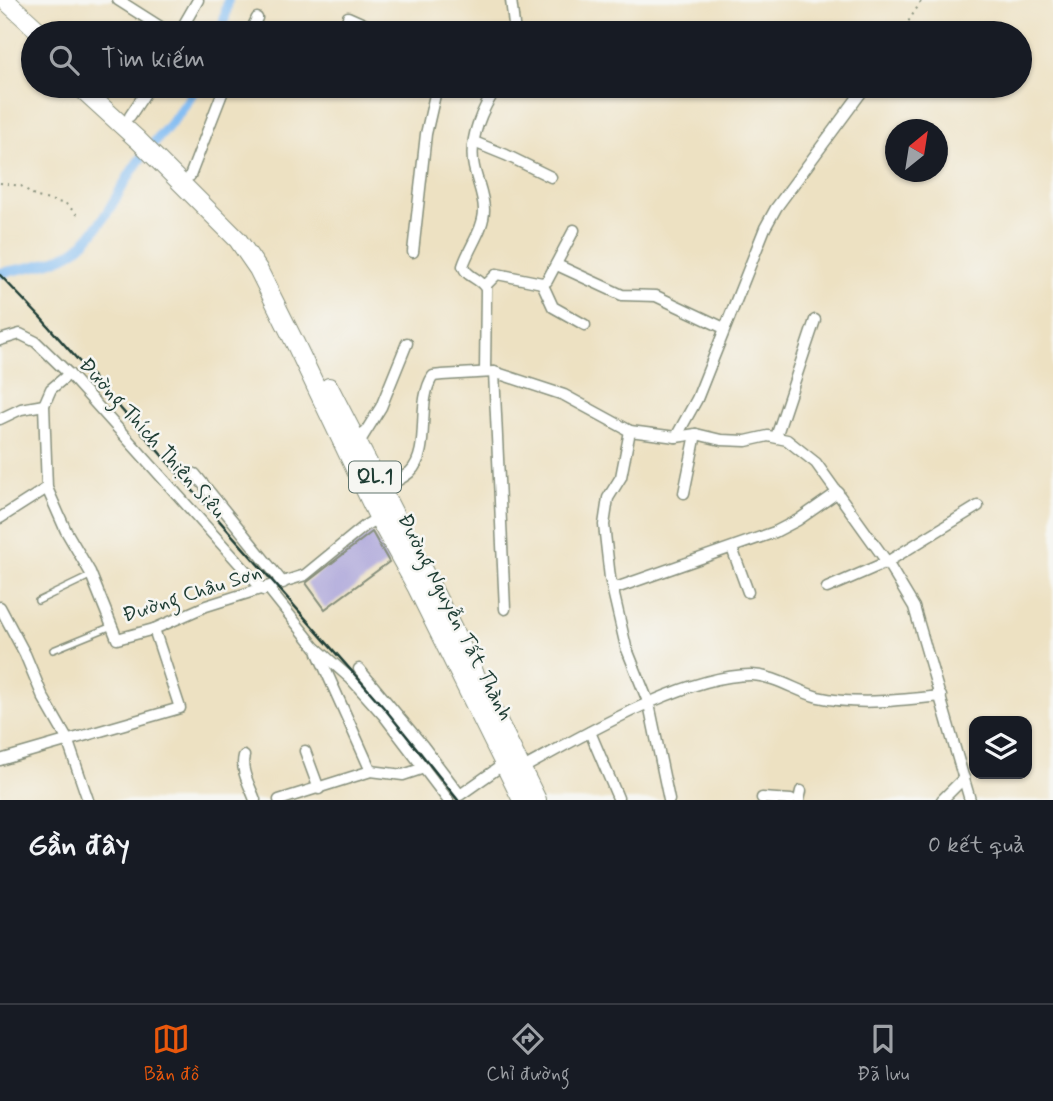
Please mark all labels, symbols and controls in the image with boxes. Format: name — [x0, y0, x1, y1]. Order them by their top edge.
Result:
search box — [21, 21, 1032, 98]
icon: search — [45, 41, 83, 79]
text: Tìm kiếm — [101, 43, 205, 77]
north arrow — [885, 119, 948, 182]
street label: Đường Thích Thiện Siêu — [71, 352, 232, 526]
road number: QL.1 — [349, 462, 401, 492]
street label: Đường Nguyễn Tất Thành — [389, 509, 519, 726]
street label: Đường Châu Sơn — [119, 558, 266, 632]
map controls — [969, 716, 1032, 779]
button: layers — [969, 716, 1032, 779]
text: Gần đây — [28, 826, 130, 865]
text: 0 kết quả — [928, 831, 1025, 861]
tab: Bản đồ — [144, 1020, 199, 1087]
tab: Chỉ đường — [486, 1020, 570, 1087]
tab: Đã lưu — [857, 1020, 909, 1087]

